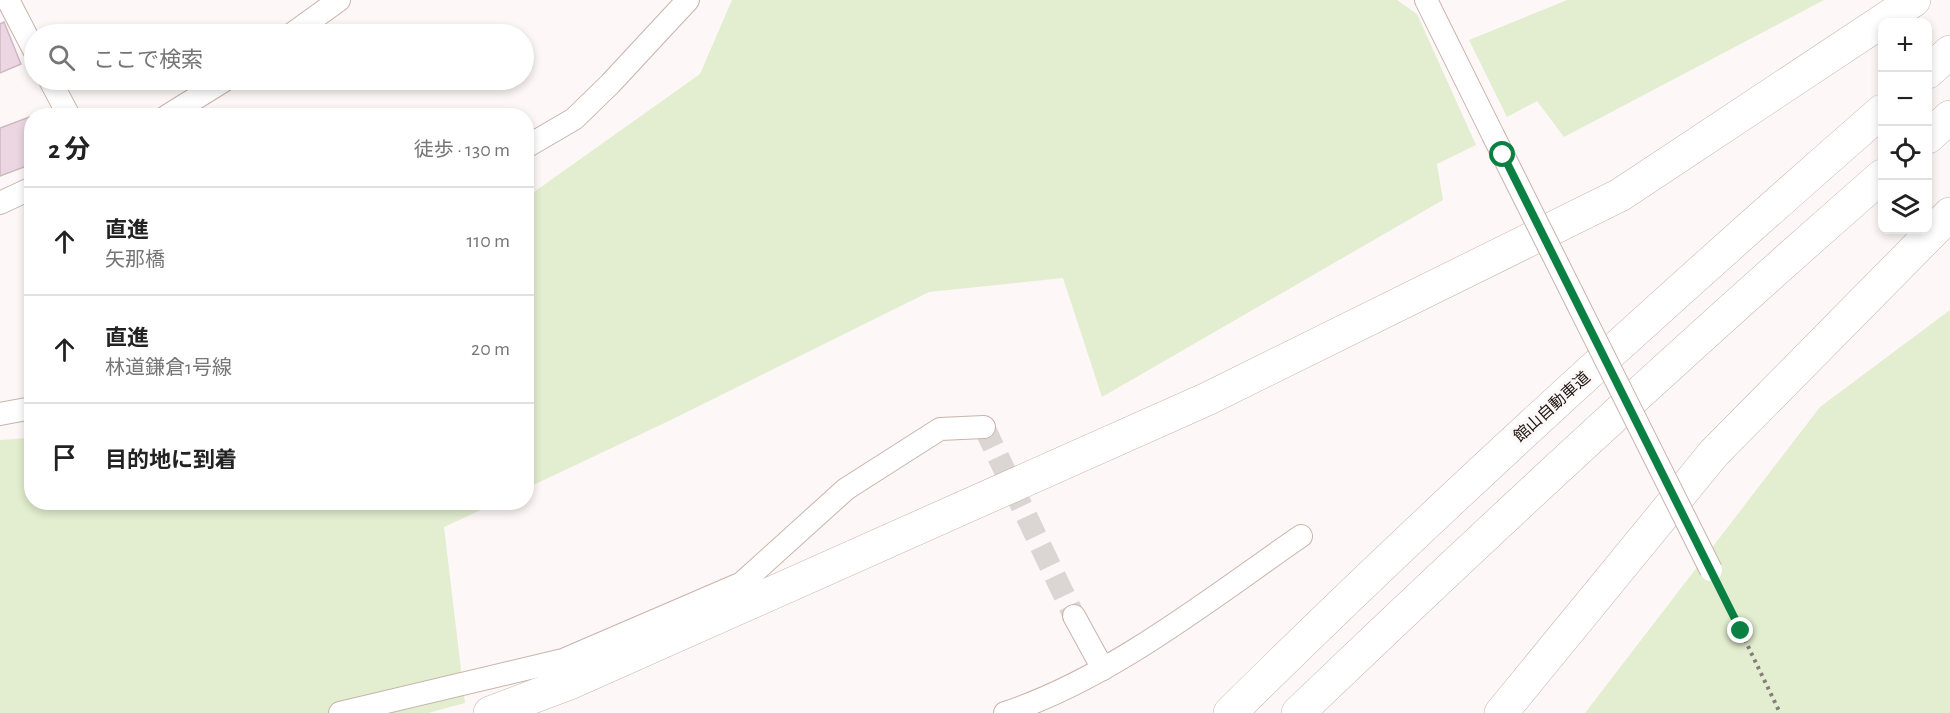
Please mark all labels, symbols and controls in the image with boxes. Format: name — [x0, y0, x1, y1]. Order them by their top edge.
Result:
map controls — [1878, 18, 1932, 234]
button: + — [1878, 18, 1932, 72]
search box — [24, 24, 534, 90]
icon: search — [45, 41, 78, 74]
text: ここで検索 — [93, 49, 203, 71]
button: − — [1878, 72, 1932, 126]
button: locate — [1878, 126, 1932, 180]
text: 2 分 — [48, 137, 90, 163]
text: 徒歩 · 130 m — [414, 140, 510, 160]
route start — [1489, 141, 1515, 167]
button: layers — [1878, 180, 1932, 234]
text: 直進 — [105, 219, 149, 241]
icon: ahead — [48, 225, 81, 258]
text: 110 m — [466, 231, 510, 251]
text: 矢那橋 — [105, 250, 165, 270]
text: 直進 — [105, 327, 149, 349]
icon: ahead — [48, 333, 81, 366]
text: 20 m — [471, 339, 510, 359]
text: 林道鎌倉1号線 — [105, 358, 232, 378]
street label: 館山自動車道 — [1510, 368, 1593, 445]
icon: arrive — [48, 441, 81, 474]
text: 目的地に到着 — [105, 449, 237, 471]
route end — [1727, 617, 1753, 643]

